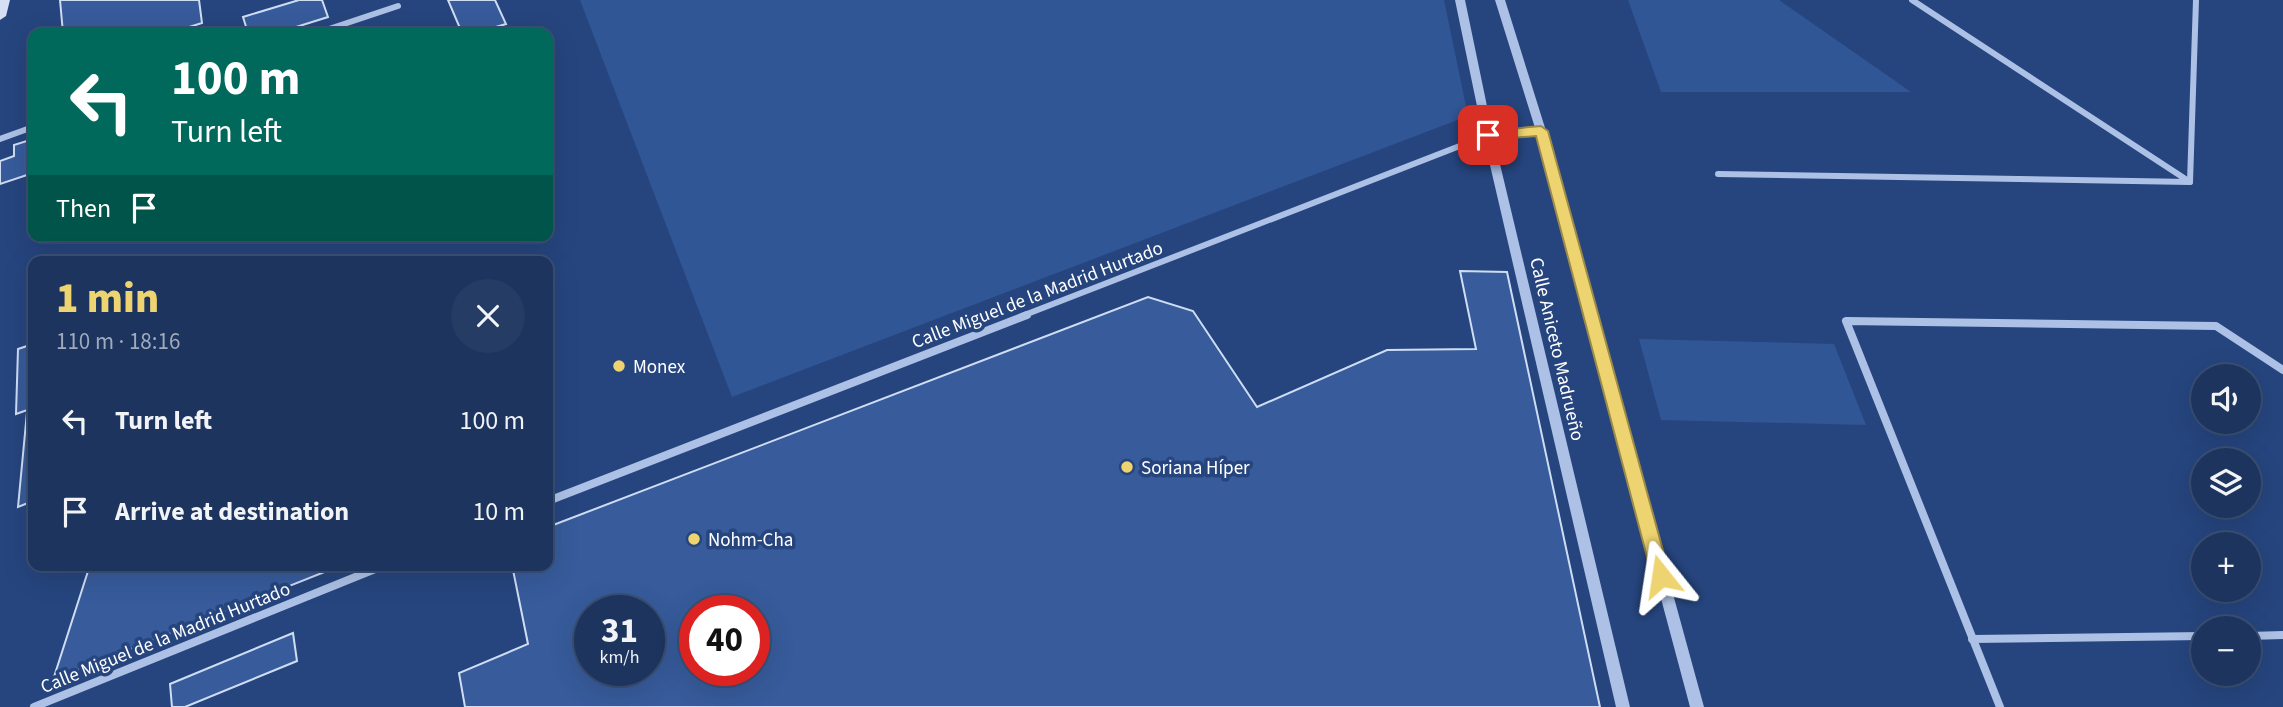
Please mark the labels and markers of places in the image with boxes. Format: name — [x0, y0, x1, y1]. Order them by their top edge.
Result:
pin — [1458, 105, 1518, 165]
place label: Monex — [633, 354, 686, 381]
marker: Monex — [611, 358, 627, 374]
place label: Soriana Híper — [1141, 455, 1250, 482]
marker: Soriana Híper — [1119, 459, 1135, 475]
place label: Nohm-Cha — [708, 527, 793, 554]
marker: Nohm-Cha — [686, 531, 702, 547]

